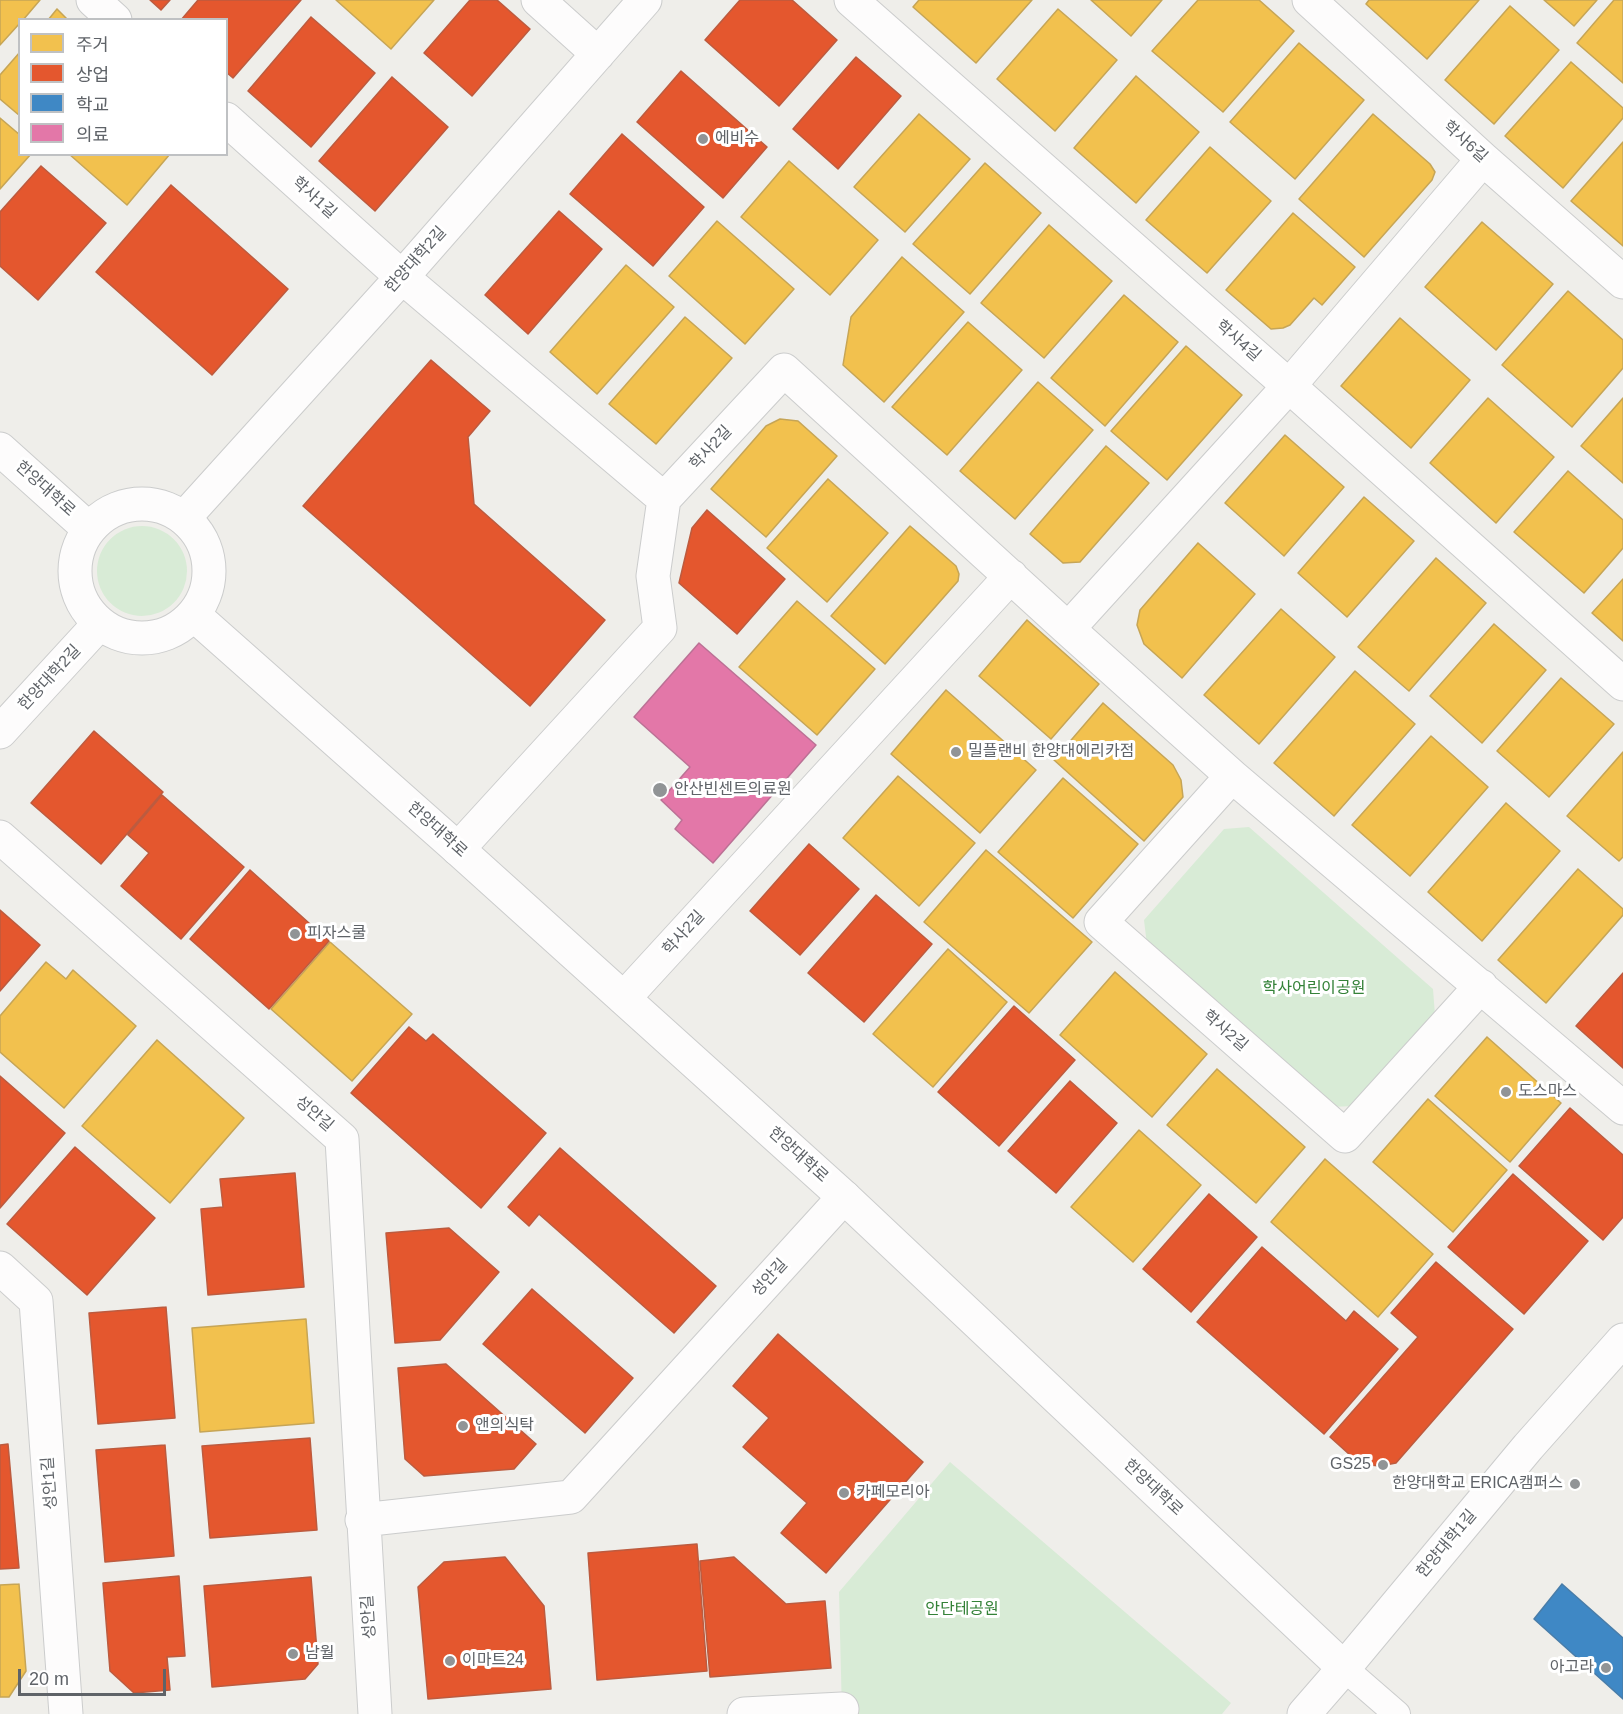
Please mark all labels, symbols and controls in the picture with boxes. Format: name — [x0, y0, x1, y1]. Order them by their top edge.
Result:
legend — [18, 18, 228, 156]
text: 주거 — [76, 35, 109, 55]
text: 상업 — [76, 65, 109, 85]
text: 학교 — [76, 95, 109, 115]
street label: 학사6길 — [1439, 117, 1491, 167]
text: 의료 — [76, 125, 109, 145]
place label: 에비수 — [715, 129, 759, 149]
marker: 에비수 — [696, 132, 710, 146]
street label: 학사1길 — [288, 173, 340, 223]
street label: 한양대학2길 — [381, 223, 451, 297]
street label: 학사4길 — [1212, 316, 1264, 366]
street label: 학사2길 — [686, 422, 736, 474]
street label: 한양대학로 — [11, 457, 79, 521]
street label: 한양대학2길 — [15, 641, 85, 715]
place label: 밀플랜비 한양대에리카점 — [968, 742, 1134, 762]
marker: 밀플랜비 한양대에리카점 — [949, 745, 963, 759]
place label: 안산빈센트의료원 — [674, 780, 792, 800]
marker: 안산빈센트의료원 — [651, 781, 669, 799]
street label: 한양대학로 — [403, 798, 471, 862]
street label: 학사2길 — [659, 907, 709, 959]
place label: 피자스쿨 — [307, 924, 366, 944]
marker: 피자스쿨 — [288, 927, 302, 941]
park label: 학사어린이공원 — [1262, 979, 1366, 999]
street label: 학사2길 — [1199, 1006, 1251, 1056]
place label: 도스마스 — [1518, 1082, 1577, 1102]
marker: 도스마스 — [1499, 1085, 1513, 1099]
street label: 성안길 — [291, 1092, 337, 1136]
street label: 한양대학로 — [764, 1123, 832, 1187]
street label: 성안길 — [748, 1255, 792, 1301]
place label: 앤의식탁 — [475, 1416, 534, 1436]
marker: 앤의식탁 — [456, 1419, 470, 1433]
place label: GS25 — [1330, 1455, 1371, 1475]
street label: 성안1길 — [39, 1456, 61, 1510]
street label: 한양대학로 — [1120, 1456, 1186, 1520]
marker: GS25 — [1376, 1458, 1390, 1472]
place label: 한양대학교 ERICA캠퍼스 — [1392, 1474, 1563, 1494]
marker: 한양대학교 ERICA캠퍼스 — [1568, 1477, 1582, 1491]
place label: 카페모리아 — [856, 1483, 930, 1503]
marker: 카페모리아 — [837, 1486, 851, 1500]
street label: 한양대학1길 — [1413, 1506, 1481, 1582]
street label: 성안길 — [358, 1594, 380, 1640]
park label: 안단테공원 — [925, 1600, 999, 1620]
place label: 남월 — [305, 1644, 334, 1664]
marker: 남월 — [286, 1647, 300, 1661]
place label: 이마트24 — [462, 1651, 524, 1671]
marker: 이마트24 — [443, 1654, 457, 1668]
scale bar — [21, 1657, 170, 1695]
place label: 아고라 — [1550, 1658, 1594, 1678]
marker: 아고라 — [1599, 1661, 1613, 1675]
text: 20 m — [29, 1669, 69, 1689]

